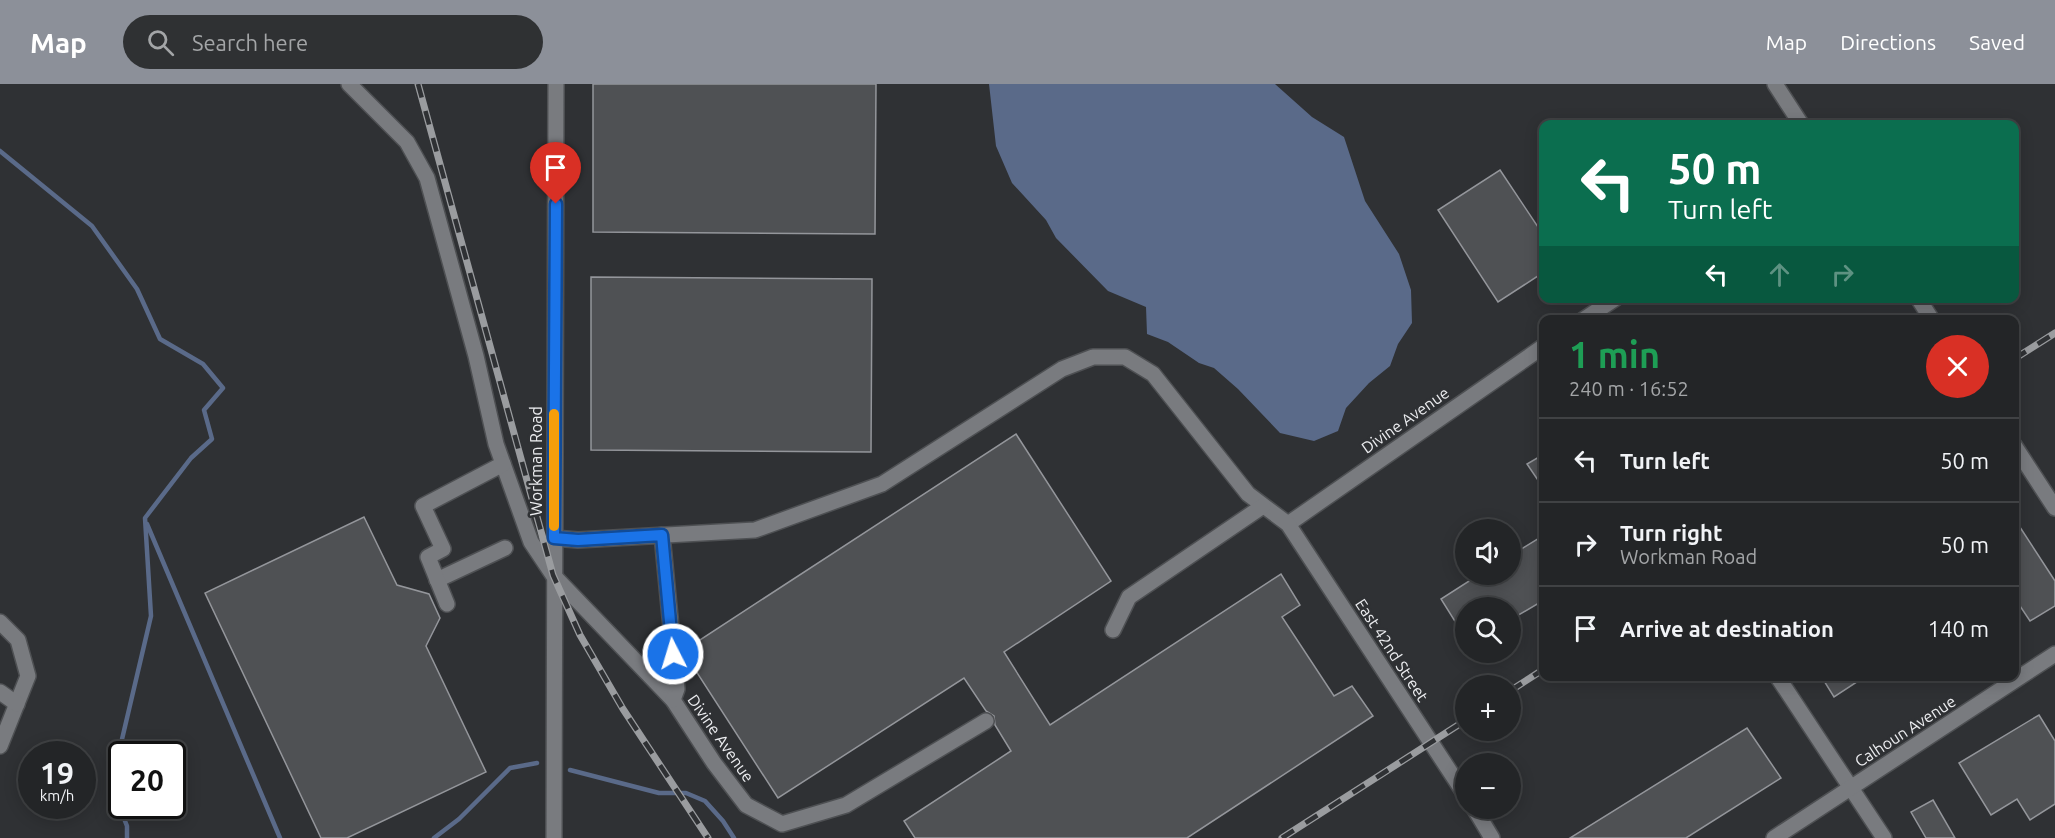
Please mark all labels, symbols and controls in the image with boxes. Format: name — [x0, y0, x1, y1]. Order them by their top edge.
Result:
search box — [123, 15, 543, 69]
icon: search — [144, 26, 177, 59]
text: Map — [30, 27, 87, 58]
text: Search here — [192, 30, 308, 55]
text: Map — [1766, 30, 1807, 54]
text: Directions — [1840, 30, 1936, 54]
text: Saved — [1969, 30, 2025, 54]
pin — [530, 142, 581, 204]
icon: left — [1569, 144, 1647, 222]
text: 50 m — [1668, 145, 1762, 192]
icon: arrive — [539, 151, 572, 184]
text: Turn left — [1668, 194, 1772, 224]
icon: left — [1700, 258, 1733, 291]
icon: ahead — [1763, 258, 1796, 291]
icon: right — [1826, 258, 1859, 291]
text: 1 min — [1569, 334, 1660, 375]
button: close — [1926, 335, 1989, 398]
text: 240 m · 16:52 — [1569, 377, 1689, 400]
street label: Divine Avenue — [1358, 383, 1452, 457]
street label: Workman Road — [527, 406, 545, 516]
icon: left — [1569, 444, 1602, 477]
text: Turn left — [1620, 448, 1710, 473]
text: 50 m — [1940, 448, 1989, 473]
map controls — [1455, 519, 1521, 819]
button: sound — [1455, 519, 1521, 585]
text: Turn right — [1620, 520, 1722, 545]
icon: right — [1569, 528, 1602, 561]
text: 50 m — [1940, 532, 1989, 557]
text: Workman Road — [1620, 545, 1757, 568]
street label: East 42nd Street — [1352, 595, 1432, 705]
button: search — [1455, 597, 1521, 663]
icon: arrive — [1569, 612, 1602, 645]
text: Arrive at destination — [1620, 616, 1834, 641]
text: 140 m — [1928, 616, 1989, 641]
position arrow — [641, 622, 705, 686]
button: + — [1455, 675, 1521, 741]
street label: Divine Avenue — [684, 691, 758, 785]
street label: Calhoun Avenue — [1851, 692, 1959, 770]
speed limit sign: 20 — [108, 741, 186, 819]
button: − — [1455, 753, 1521, 819]
text: 19 — [40, 756, 74, 790]
text: km/h — [40, 787, 74, 804]

